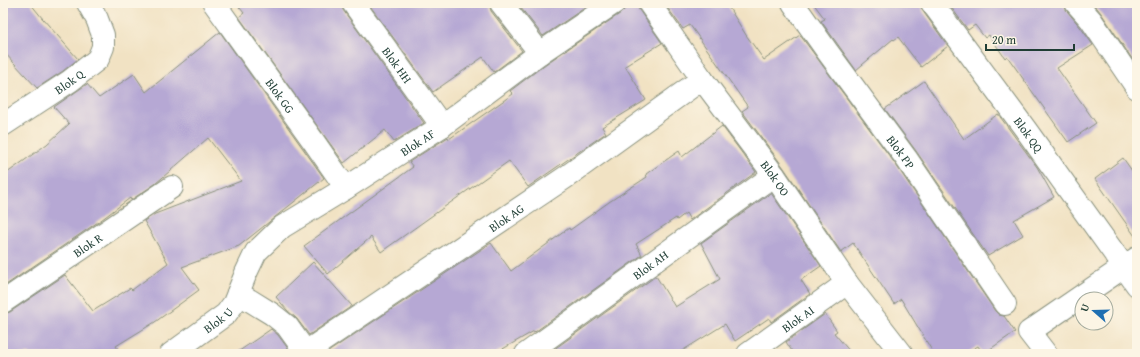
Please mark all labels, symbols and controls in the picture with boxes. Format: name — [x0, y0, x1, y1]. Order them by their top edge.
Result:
scale bar — [986, 26, 1074, 52]
text: 20 m — [992, 31, 1016, 48]
street label: Blok HH — [379, 43, 416, 86]
street label: Blok Q — [51, 65, 88, 98]
street label: Blok GG — [262, 75, 299, 116]
street label: Blok QQ — [1010, 113, 1048, 156]
street label: Blok AF — [397, 124, 438, 159]
street label: Blok PP — [883, 131, 919, 172]
street label: Blok OO — [757, 157, 794, 199]
street label: Blok AG — [485, 199, 527, 235]
street label: Blok R — [69, 229, 105, 261]
street label: Blok AH — [629, 246, 671, 283]
north arrow — [1074, 291, 1114, 331]
street label: Blok AI — [778, 301, 817, 336]
text: U — [1076, 301, 1094, 314]
street label: Blok U — [200, 304, 237, 336]

